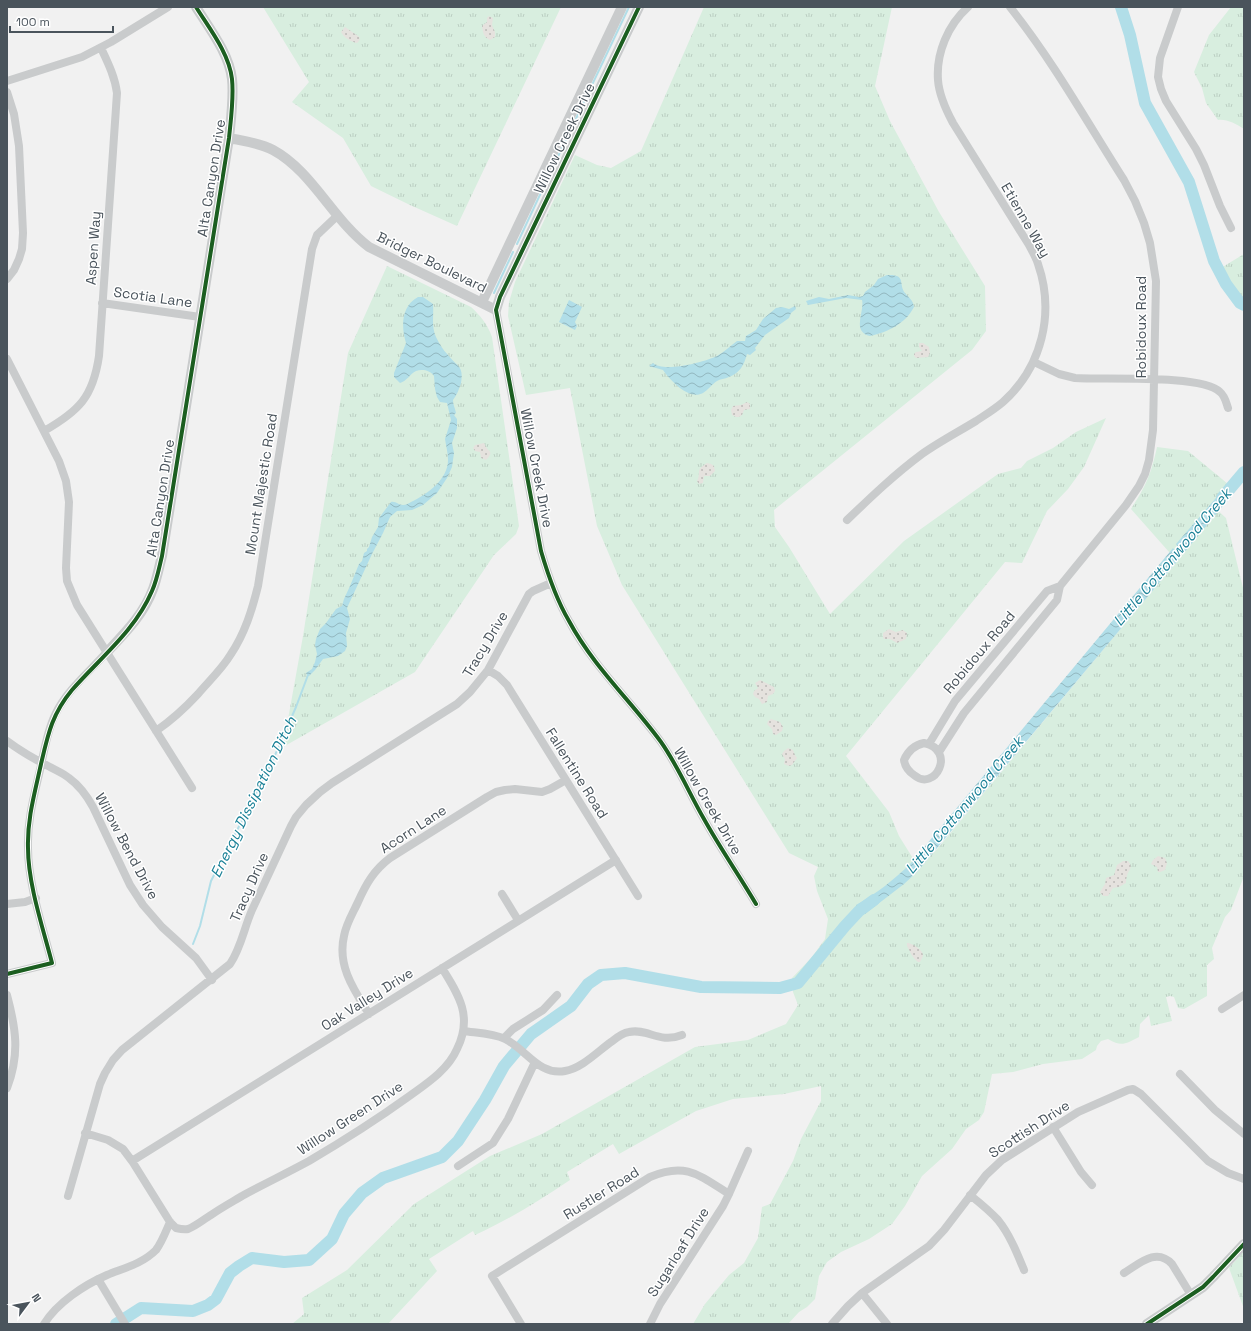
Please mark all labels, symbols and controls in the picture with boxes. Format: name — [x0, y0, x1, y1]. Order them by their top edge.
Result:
scale bar — [10, 8, 113, 34]
text: 100 m — [16, 14, 50, 30]
street label: Willow Creek Drive — [529, 80, 599, 196]
street label: Alta Canyon Drive — [193, 118, 229, 238]
street label: Etienne Way — [997, 179, 1055, 261]
street label: Aspen Way — [81, 210, 105, 286]
street label: Bridger Boulevard — [374, 228, 490, 296]
street label: Robidoux Road — [1132, 276, 1150, 378]
street label: Scotia Lane — [112, 283, 194, 311]
street label: Willow Creek Drive — [517, 407, 557, 529]
street label: Mount Majestic Road — [241, 412, 281, 556]
street label: Alta Canyon Drive — [142, 438, 178, 558]
water label: Little Cottonwood Creek — [1109, 483, 1236, 630]
street label: Robidoux Road — [939, 607, 1019, 697]
street label: Tracy Drive — [458, 608, 512, 680]
water label: Energy Dissipation Ditch — [206, 713, 301, 881]
street label: Fallentine Road — [542, 724, 612, 822]
water label: Little Cottonwood Creek — [901, 731, 1028, 878]
street label: Willow Creek Drive — [670, 744, 746, 858]
street label: Willow Bend Drive — [91, 790, 163, 902]
street label: Acorn Lane — [376, 801, 450, 857]
street label: Tracy Drive — [226, 849, 272, 925]
street label: Oak Valley Drive — [318, 963, 416, 1035]
street label: Willow Green Drive — [294, 1077, 406, 1159]
street label: Scottish Drive — [985, 1096, 1073, 1162]
street label: Rustler Road — [560, 1163, 642, 1223]
street label: Sugarloaf Drive — [643, 1204, 713, 1300]
north arrow — [8, 1283, 48, 1323]
text: N — [29, 1291, 44, 1305]

